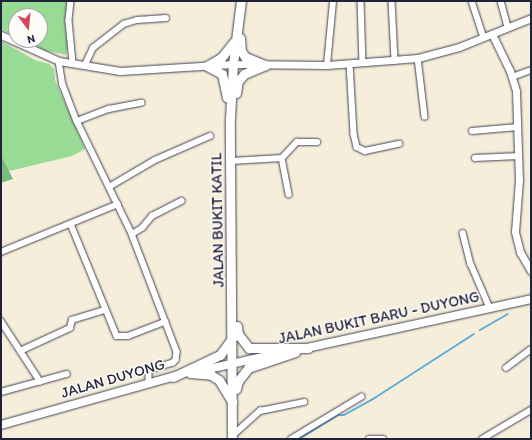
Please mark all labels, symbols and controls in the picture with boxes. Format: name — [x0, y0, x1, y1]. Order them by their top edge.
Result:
north arrow — [8, 8, 48, 48]
text: N — [26, 32, 37, 46]
street label: JALAN BUKIT KATIL — [208, 154, 228, 286]
street label: JALAN BUKIT BARU - DUYONG — [278, 288, 480, 348]
street label: JALAN DUYONG — [59, 356, 167, 402]

